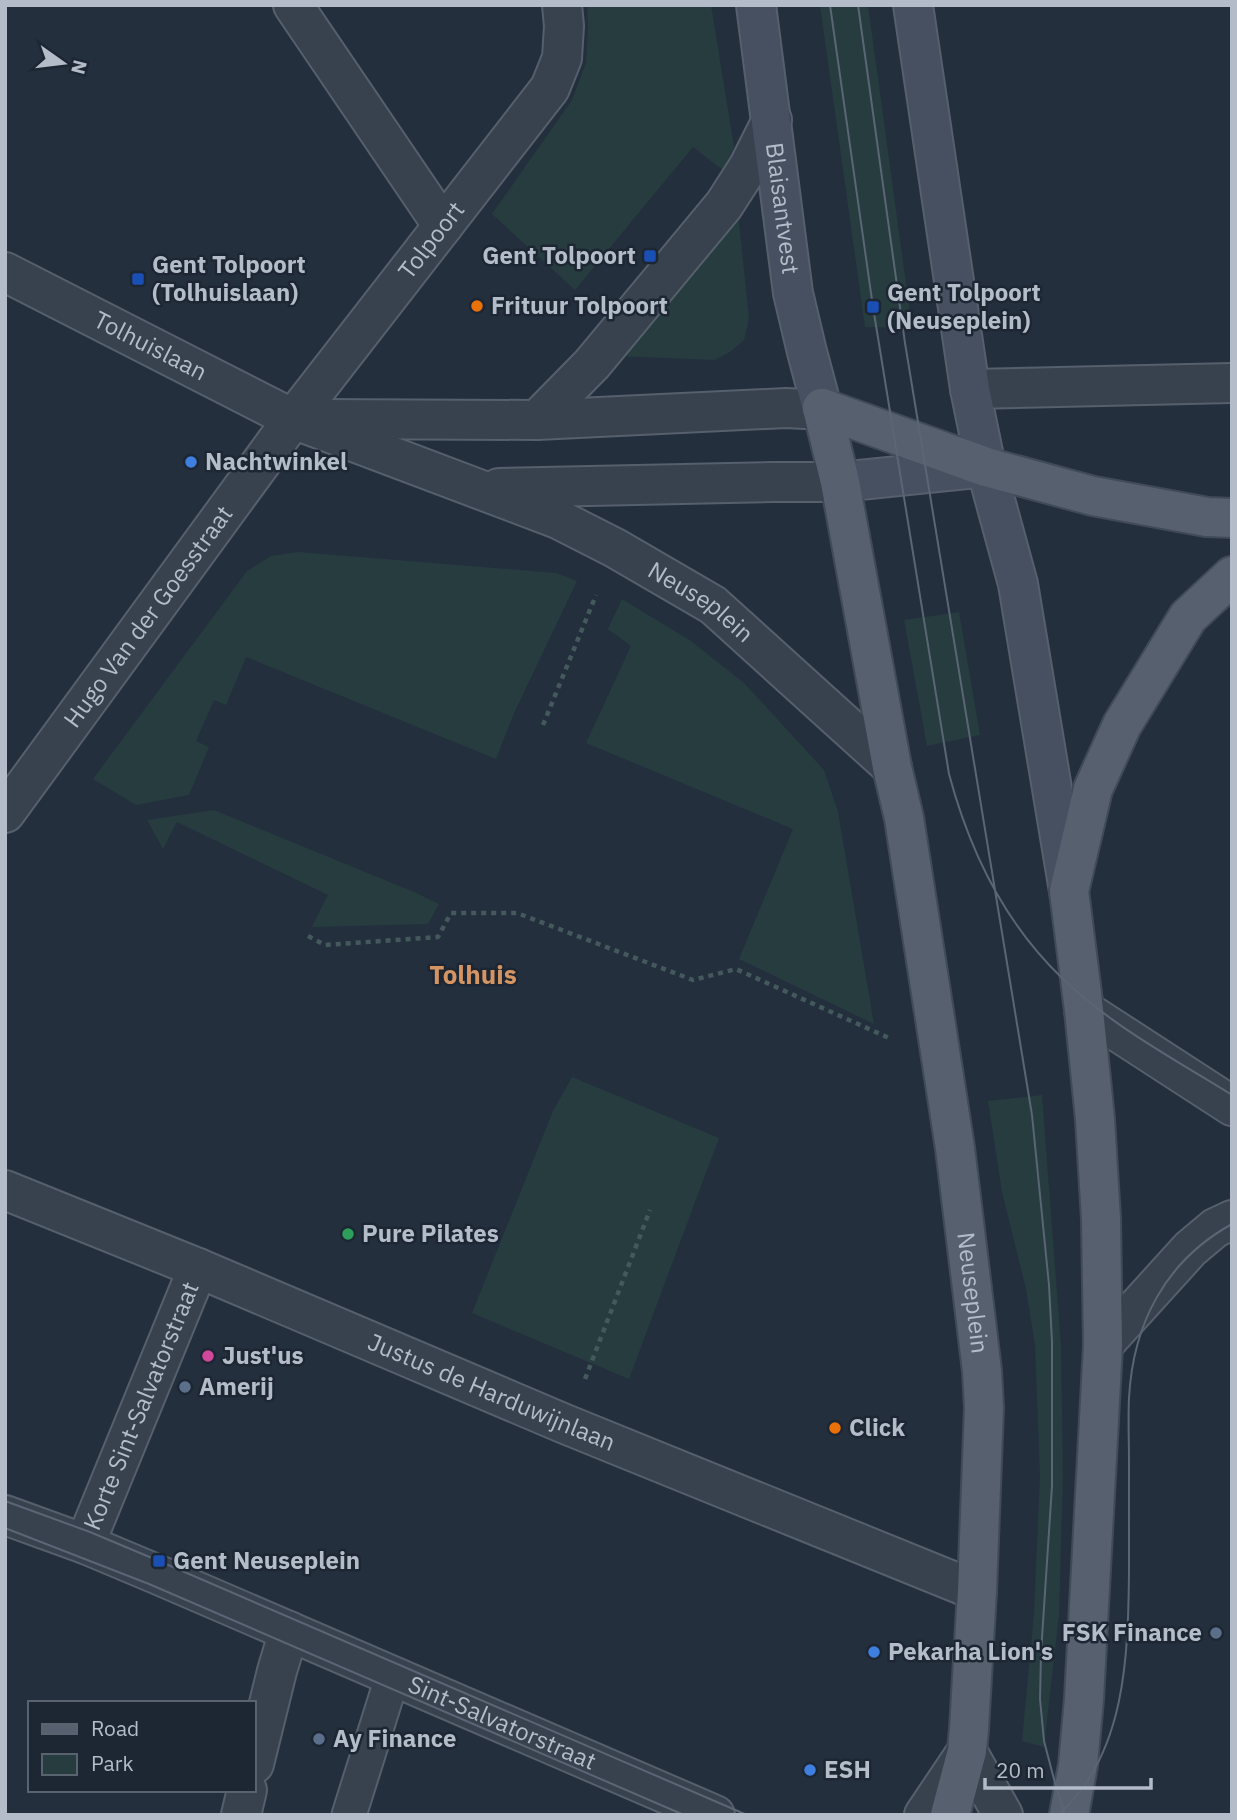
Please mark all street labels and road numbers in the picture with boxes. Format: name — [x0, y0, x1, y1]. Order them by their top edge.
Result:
street label: Blaisantvest — [759, 140, 807, 276]
street label: Tolpoort — [390, 194, 471, 285]
street label: Tolhuislaan — [89, 303, 213, 387]
street label: Hugo Van der Goesstraat — [56, 499, 239, 734]
street label: Neuseplein — [642, 554, 761, 649]
street label: Neuseplein — [950, 1230, 997, 1355]
street label: Korte Sint-Salvatorstraat — [75, 1277, 206, 1535]
street label: Justus de Harduwijnlaan — [363, 1325, 620, 1458]
street label: Sint-Salvatorstraat — [404, 1668, 601, 1777]

